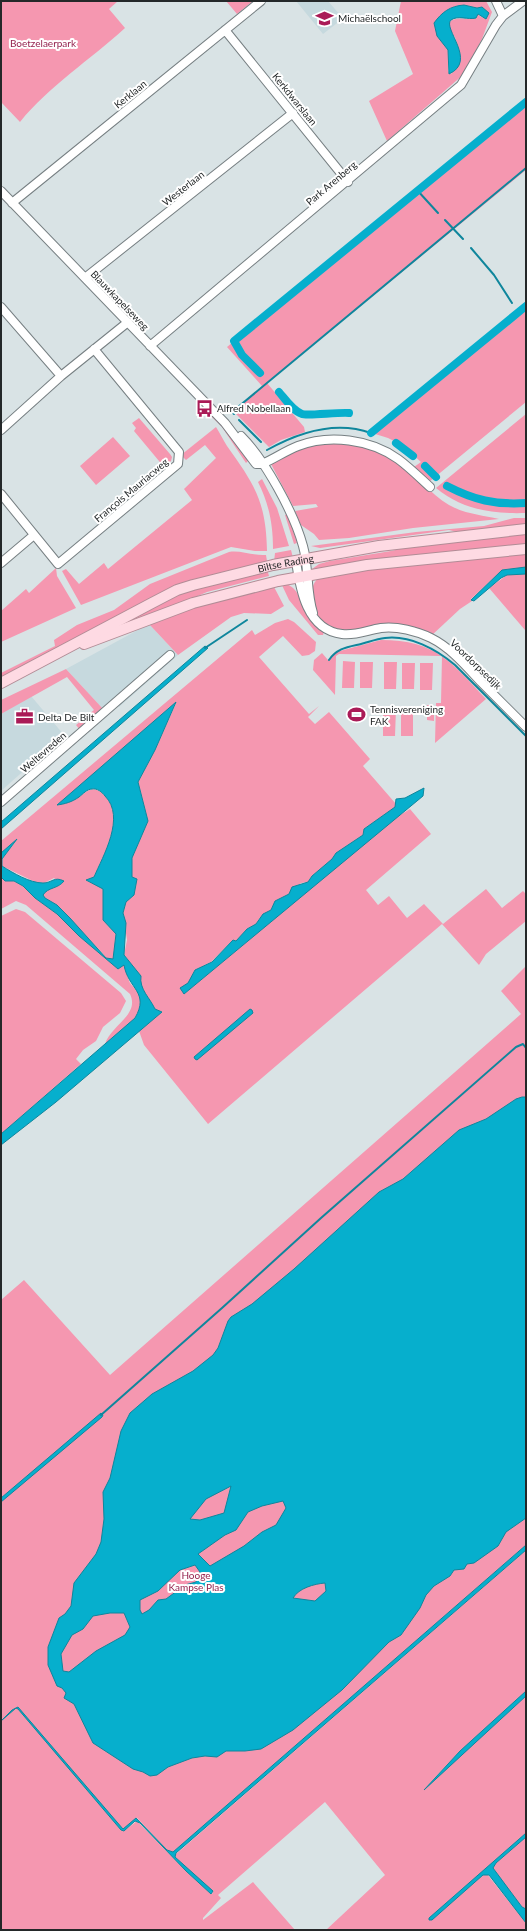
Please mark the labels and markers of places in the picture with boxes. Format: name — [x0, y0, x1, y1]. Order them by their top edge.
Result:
school or university icon: Michaëlschool — [315, 8, 335, 28]
place label: Michaëlschool — [338, 12, 401, 24]
bus stop icon: Alfred Nobellaan — [194, 398, 214, 418]
place label: Alfred Nobellaan — [217, 402, 291, 414]
place label: Tennisvereniging FAK — [370, 703, 443, 727]
sports icon: Tennisvereniging FAK — [347, 705, 367, 725]
office icon: Delta De Bilt — [15, 707, 35, 727]
place label: Delta De Bilt — [38, 711, 95, 723]

